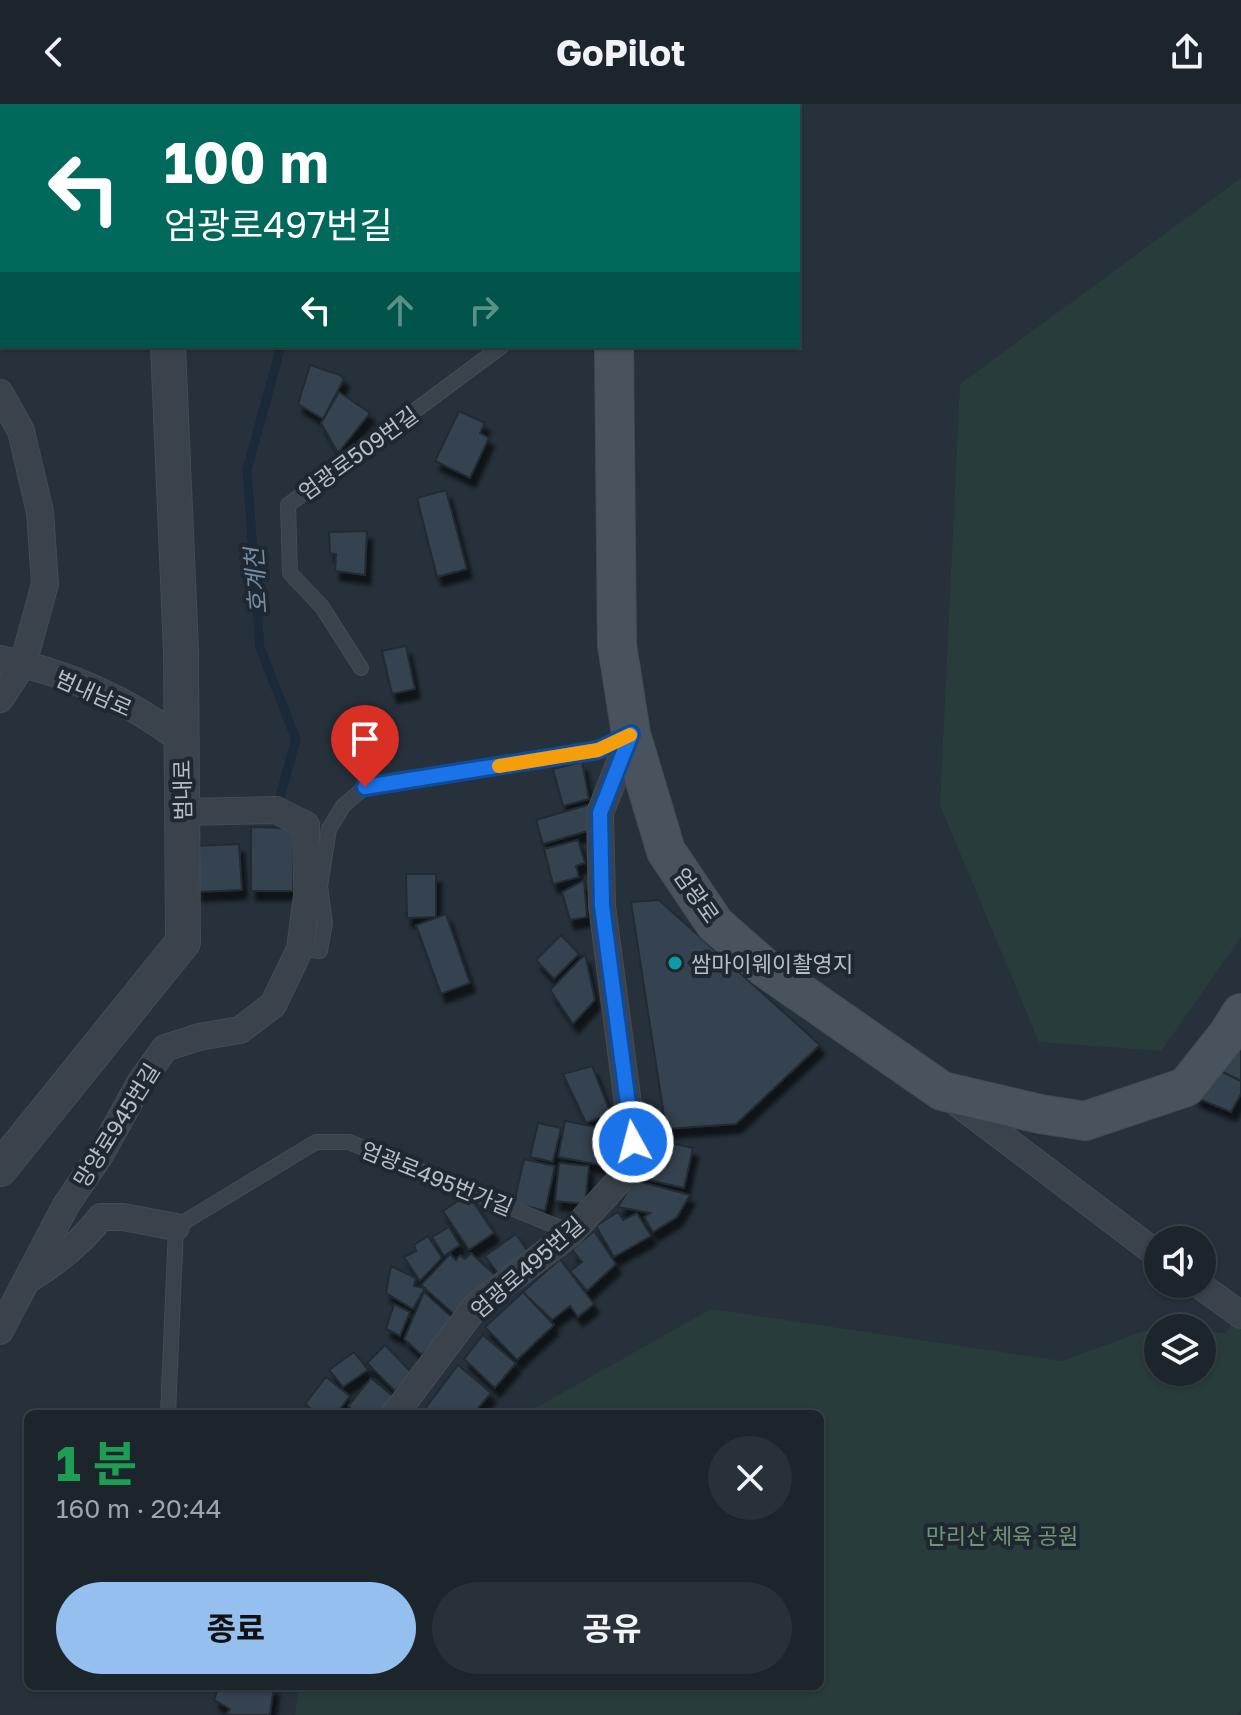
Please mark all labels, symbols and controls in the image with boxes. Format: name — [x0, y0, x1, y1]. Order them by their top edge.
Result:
icon: back — [32, 30, 76, 74]
icon: share — [1165, 30, 1209, 74]
text: GoPilot — [556, 31, 685, 74]
text: 100 m — [164, 128, 329, 195]
icon: left — [32, 136, 136, 240]
text: 엄광로497번길 — [164, 203, 392, 246]
icon: left — [294, 288, 338, 332]
icon: ahead — [378, 288, 422, 332]
icon: right — [462, 288, 506, 332]
street label: 엄광로509번길 — [293, 401, 423, 505]
water label: 호계천 — [238, 544, 272, 615]
street label: 범내남로 — [52, 664, 136, 722]
pin — [331, 705, 399, 787]
icon: arrive — [343, 717, 387, 761]
street label: 범내로 — [168, 759, 196, 821]
street label: 엄광로 — [669, 862, 725, 928]
place label: 쌈마이웨이촬영지 — [691, 950, 853, 977]
marker: 쌈마이웨이촬영지 — [666, 954, 684, 972]
street label: 망양로945번길 — [67, 1058, 165, 1192]
position arrow — [591, 1100, 675, 1184]
street label: 엄광로495번가길 — [357, 1135, 517, 1221]
street label: 엄광로495번길 — [465, 1211, 589, 1323]
map controls — [1144, 1226, 1216, 1386]
button: sound — [1144, 1226, 1216, 1298]
button: layers — [1144, 1314, 1216, 1386]
text: 1 분 — [56, 1434, 137, 1492]
button: close — [708, 1436, 792, 1520]
text: 160 m · 20:44 — [56, 1493, 222, 1524]
park label: 만리산 체육 공원 — [926, 1522, 1078, 1549]
button: 종료 — [56, 1582, 416, 1674]
button: 공유 — [432, 1582, 792, 1674]

